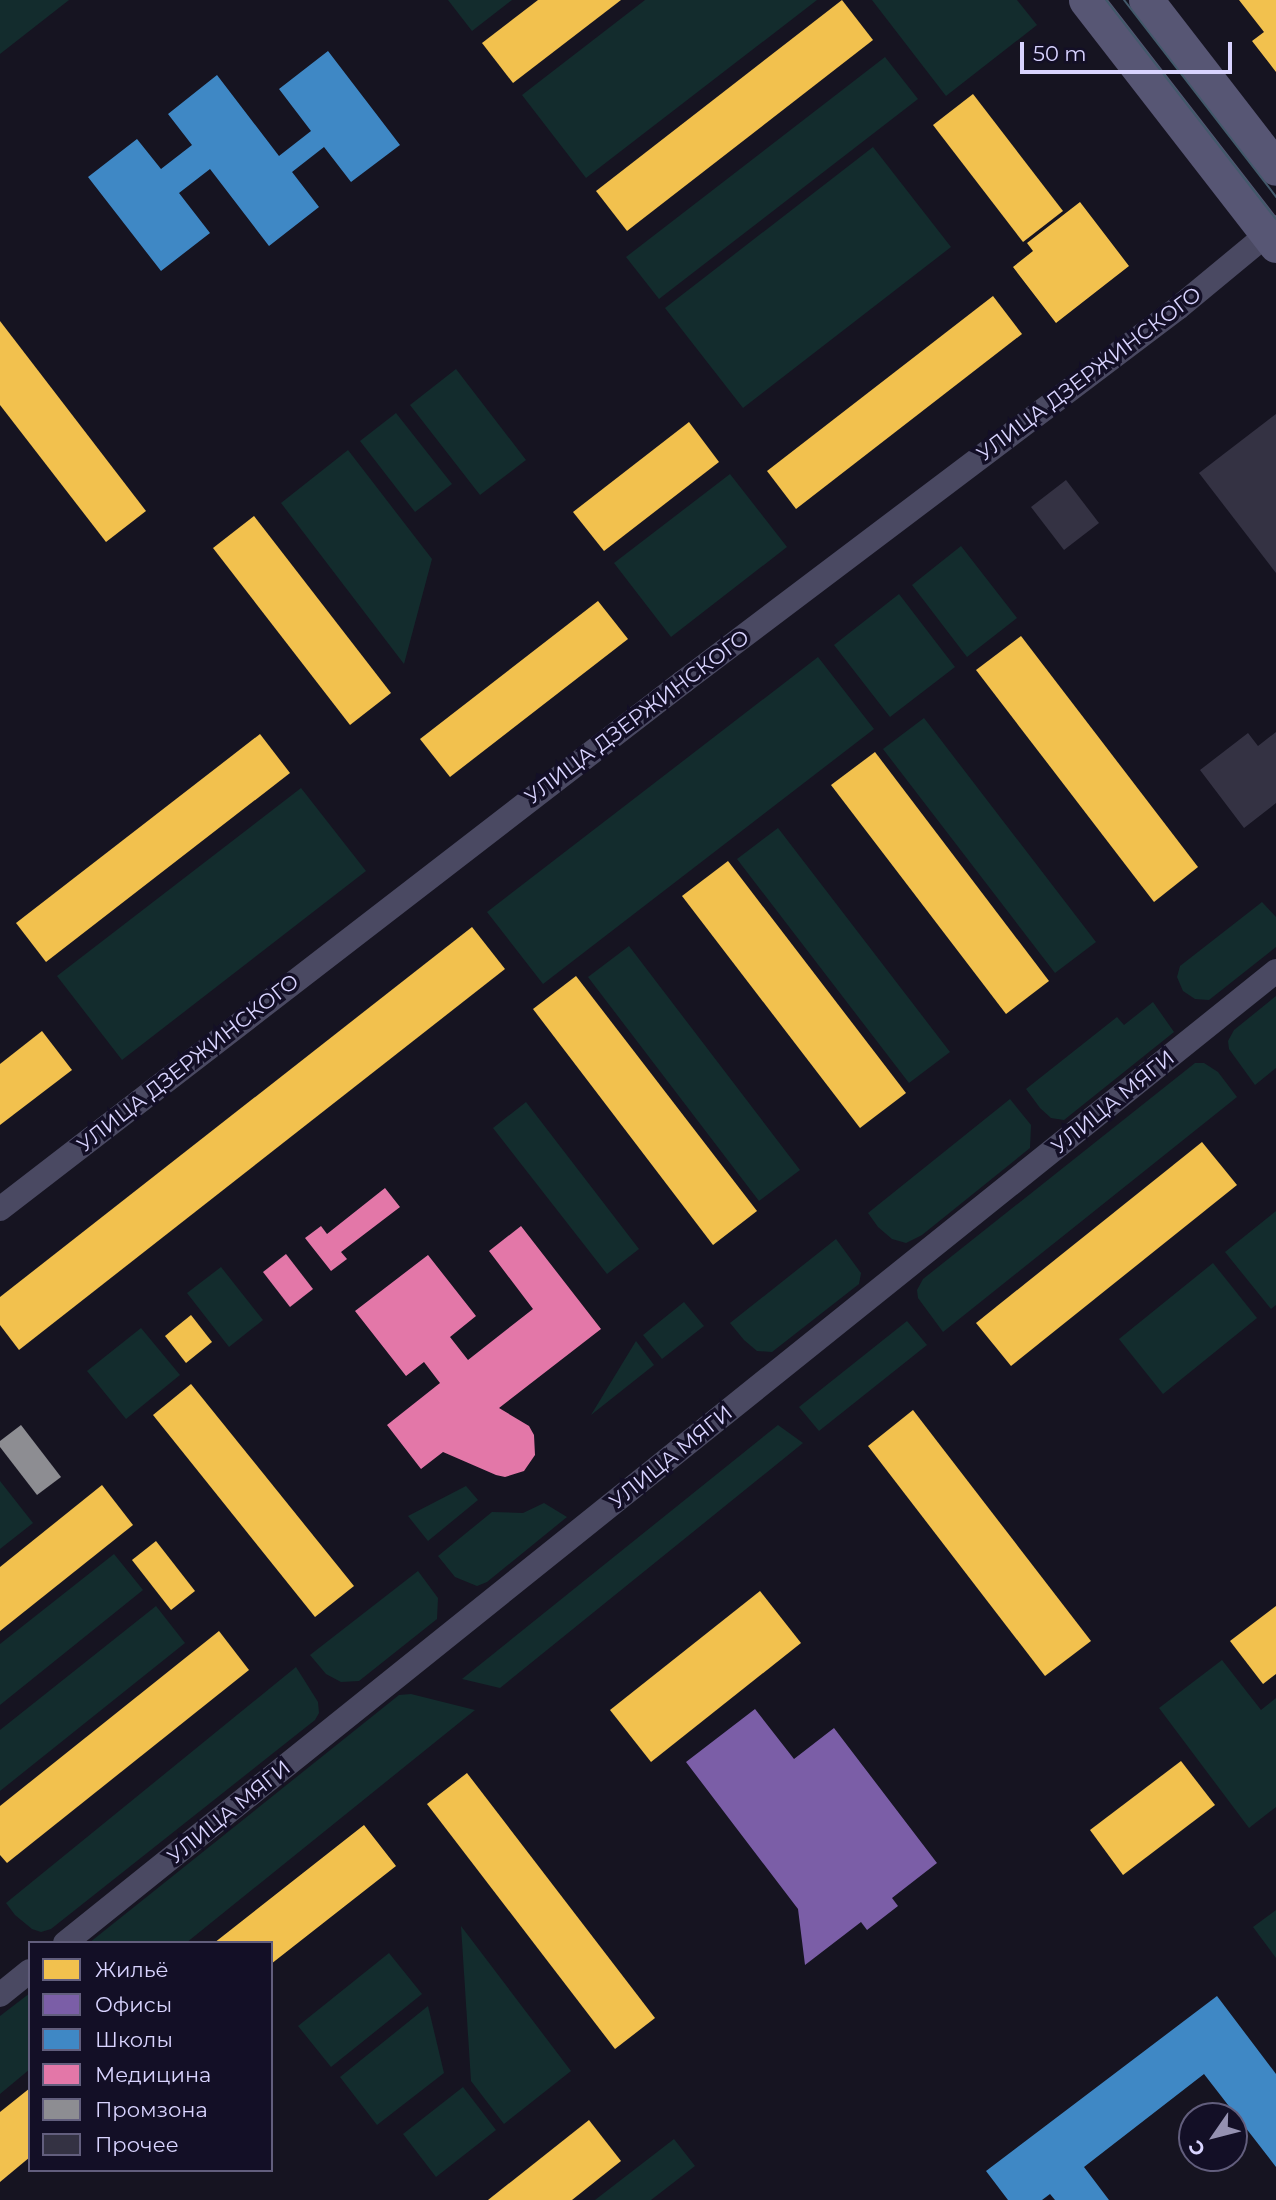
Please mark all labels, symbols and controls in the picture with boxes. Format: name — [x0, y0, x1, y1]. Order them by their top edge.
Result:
scale bar — [1024, 28, 1236, 72]
text: 50 m — [1033, 41, 1087, 66]
street label: УЛИЦА ДЗЕРЖИНСКОГО — [972, 281, 1206, 467]
street label: УЛИЦА ДЗЕРЖИНСКОГО — [520, 624, 754, 810]
street label: УЛИЦА ДЗЕРЖИНСКОГО — [72, 969, 304, 1157]
street label: УЛИЦА МЯГИ — [1047, 1045, 1179, 1159]
street label: УЛИЦА МЯГИ — [605, 1400, 737, 1514]
street label: УЛИЦА МЯГИ — [163, 1755, 295, 1869]
legend — [28, 1941, 273, 2172]
text: Жильё — [95, 1957, 169, 1982]
text: Офисы — [95, 1992, 172, 2017]
text: Школы — [95, 2027, 173, 2052]
text: Медицина — [95, 2062, 211, 2087]
text: Промзона — [95, 2097, 208, 2122]
north arrow — [1178, 2102, 1248, 2172]
text: Прочее — [95, 2132, 179, 2157]
text: С — [1184, 2136, 1210, 2160]

